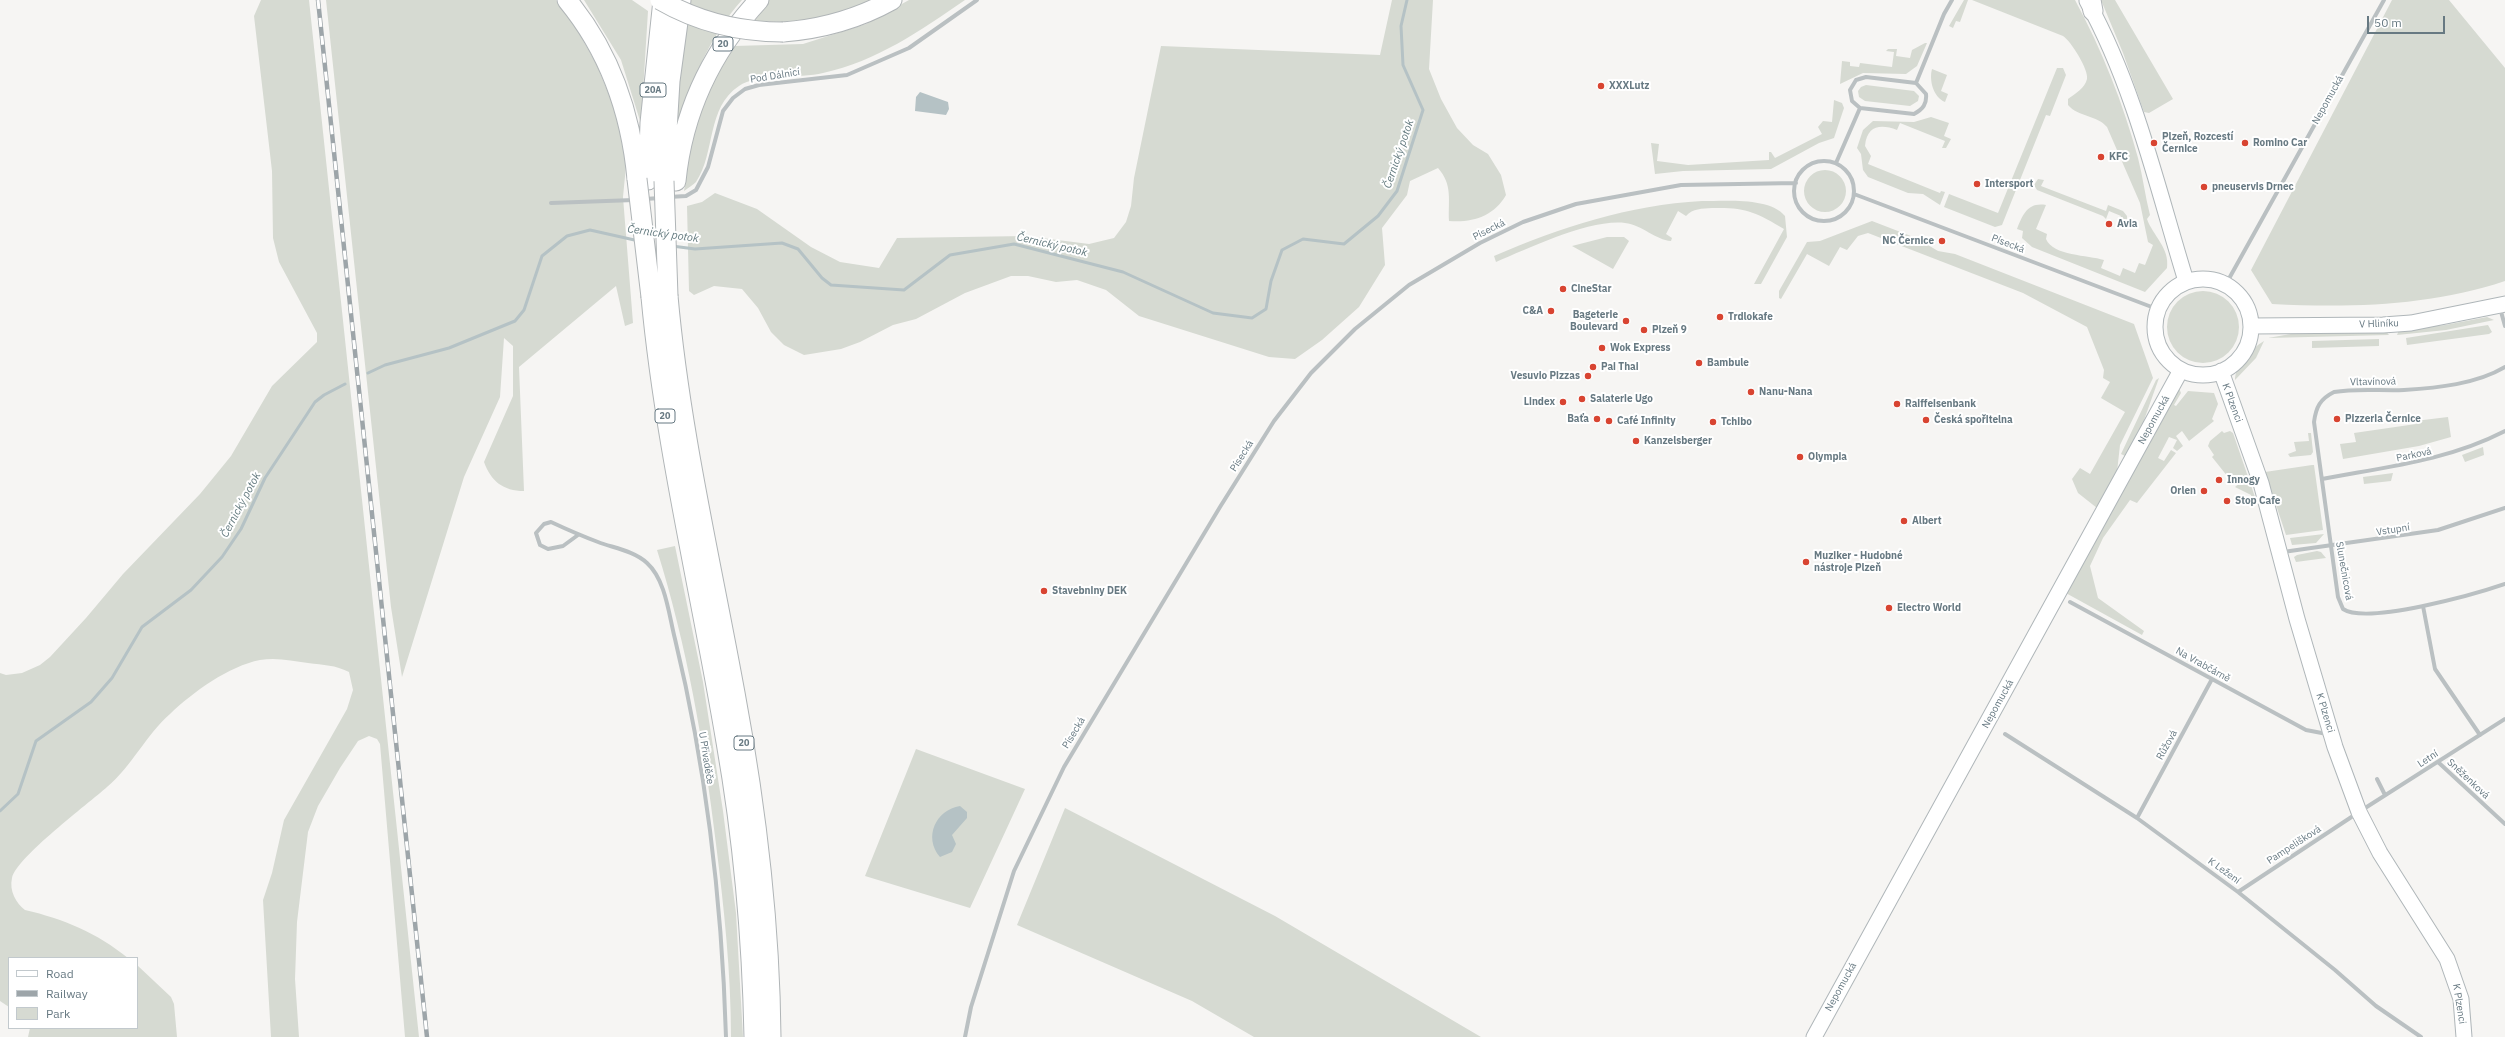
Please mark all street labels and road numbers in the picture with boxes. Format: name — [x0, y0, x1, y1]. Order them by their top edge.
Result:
road number: 20 — [713, 37, 733, 51]
street label: Pod Dálnicí — [749, 66, 801, 86]
street label: Nepomucká — [2310, 73, 2346, 127]
road number: 20A — [640, 83, 666, 97]
street label: Písecká — [1471, 217, 1507, 243]
street label: Písecká — [1990, 232, 2026, 256]
street label: V Hliníku — [2359, 317, 2399, 331]
street label: Vltavínová — [2350, 376, 2396, 388]
street label: K Plzenci — [2219, 382, 2245, 424]
street label: Nepomucká — [2136, 393, 2172, 447]
road number: 20 — [655, 409, 675, 423]
street label: Písecká — [1228, 438, 1256, 474]
street label: Parková — [2395, 445, 2433, 465]
street label: Vstupní — [2375, 521, 2411, 539]
street label: Slunečnicová — [2333, 541, 2355, 601]
street label: Na Vrabčárně — [2174, 645, 2232, 685]
street label: Nepomucká — [1980, 677, 2016, 731]
street label: K Plzenci — [2313, 692, 2337, 734]
street label: Písecká — [1060, 715, 1088, 751]
street label: Růžová — [2154, 728, 2180, 762]
street label: U Přivaděče — [696, 731, 716, 785]
road number: 20 — [734, 736, 754, 750]
street label: Letní — [2415, 748, 2441, 770]
street label: Sněženková — [2444, 756, 2492, 802]
street label: Pampelišková — [2265, 823, 2323, 867]
street label: K Ležení — [2205, 855, 2243, 887]
street label: Nepomucká — [1823, 960, 1859, 1014]
street label: K Plzenci — [2450, 983, 2468, 1025]

